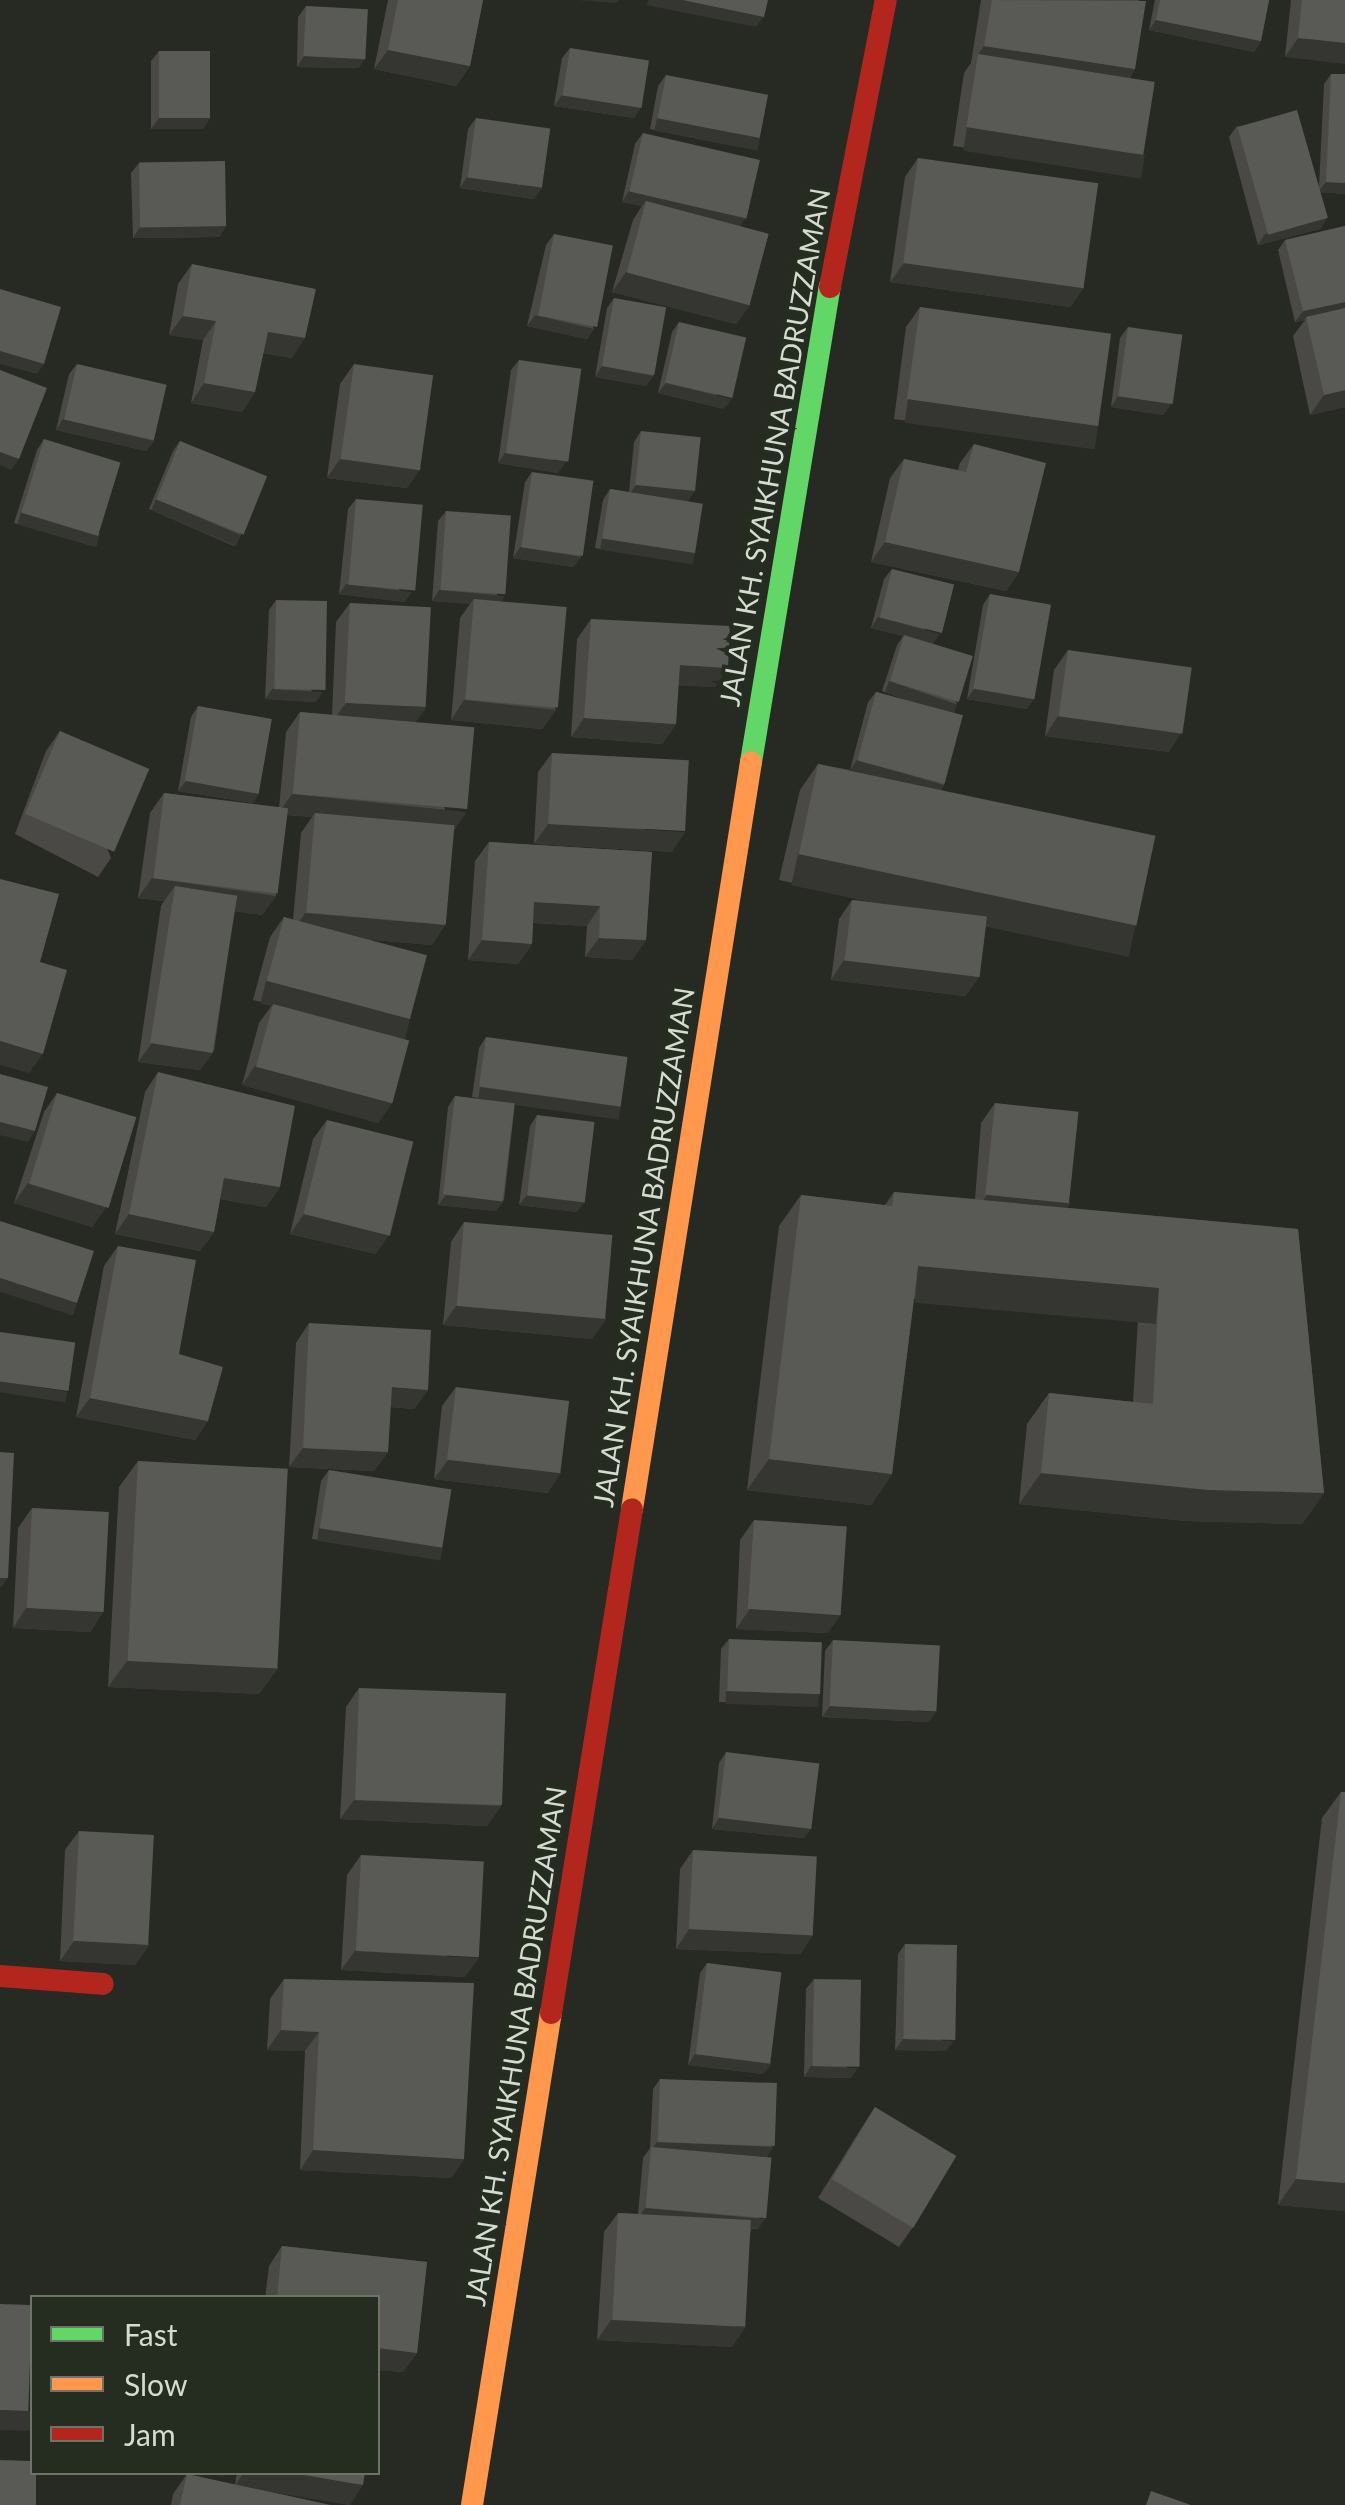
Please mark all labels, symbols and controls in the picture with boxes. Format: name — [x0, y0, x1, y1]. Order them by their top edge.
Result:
street label: JALAN KH. SYAIKHUNA BADRUZZAMAN — [712, 185, 836, 709]
street label: JALAN KH. SYAIKHUNA BADRUZZAMAN — [585, 984, 701, 1510]
street label: JALAN KH. SYAIKHUNA BADRUZZAMAN — [457, 1783, 573, 2309]
legend — [30, 2295, 380, 2475]
text: Fast — [124, 2316, 178, 2352]
text: Slow — [124, 2366, 187, 2402]
text: Jam — [124, 2416, 176, 2452]

